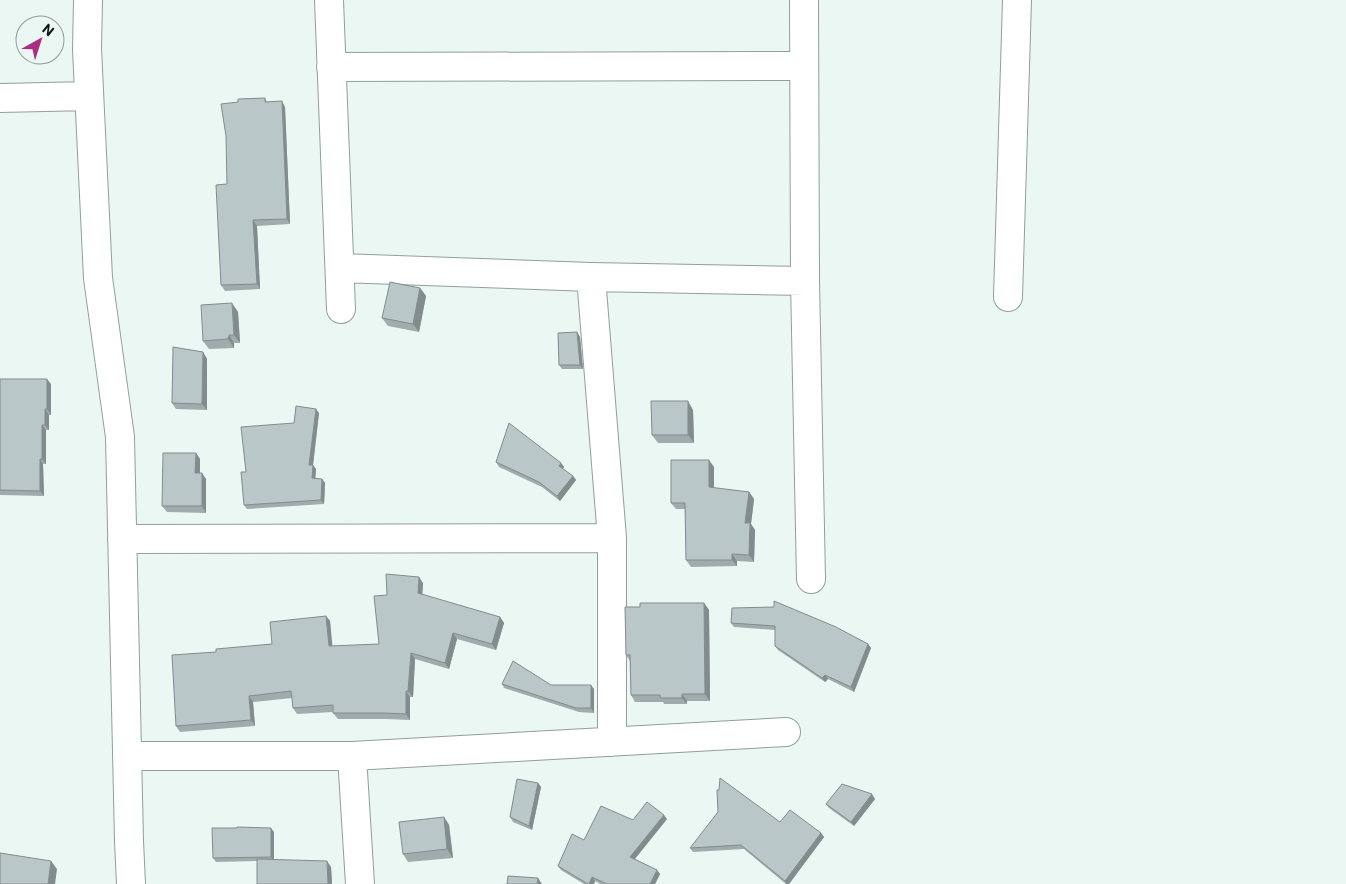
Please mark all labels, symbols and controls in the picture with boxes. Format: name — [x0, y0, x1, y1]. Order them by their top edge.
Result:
north arrow — [15, 15, 65, 65]
text: N — [39, 21, 57, 39]

